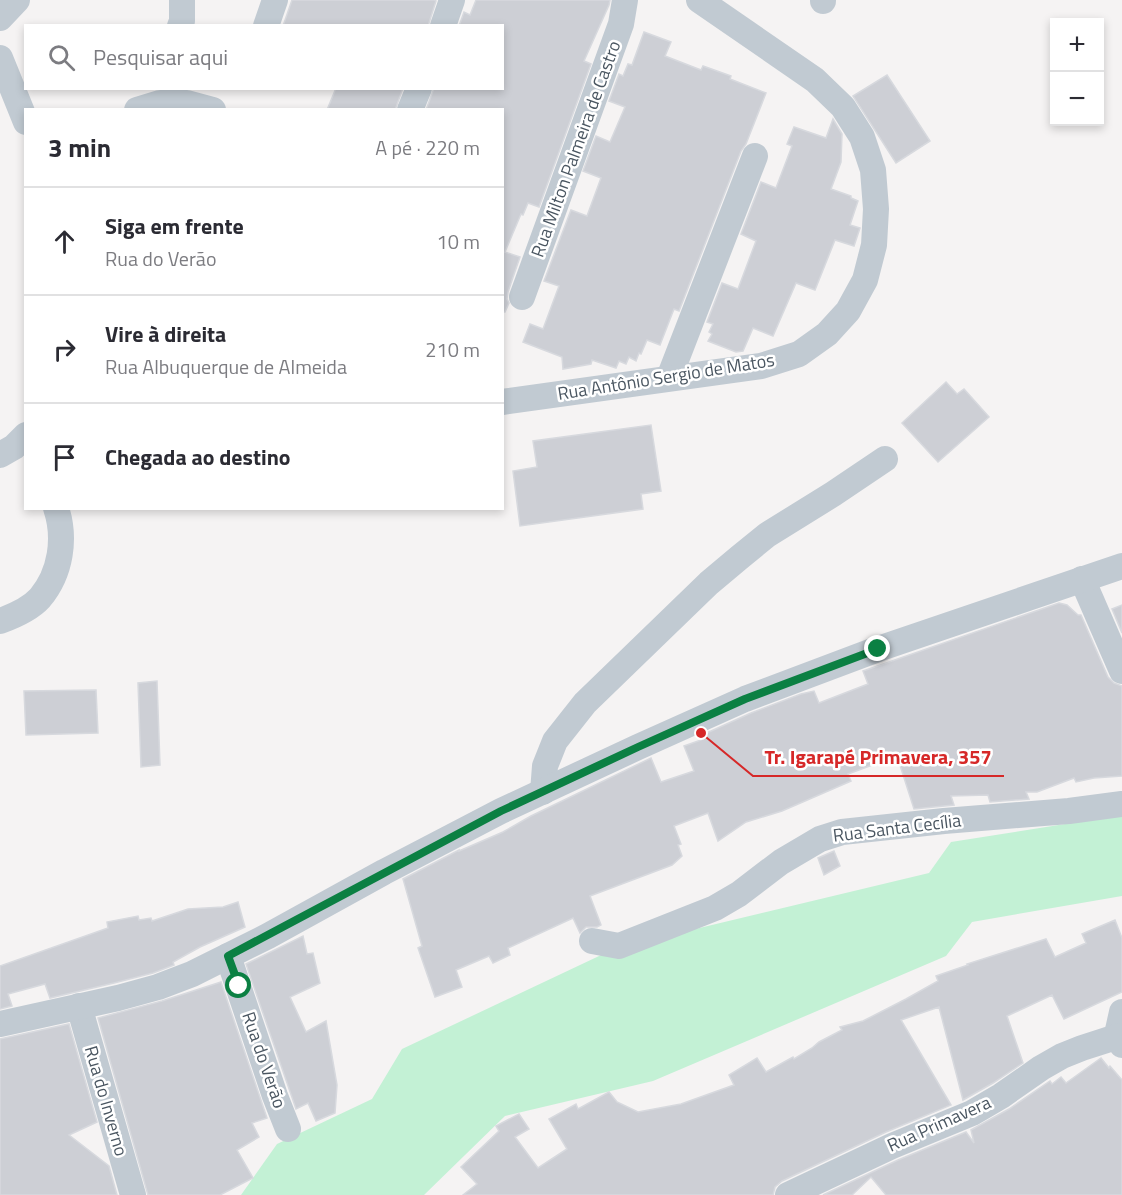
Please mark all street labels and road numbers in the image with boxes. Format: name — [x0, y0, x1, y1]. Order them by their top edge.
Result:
street label: Rua Milton Palmeira de Castro — [524, 37, 627, 261]
street label: Rua Antônio Sergio de Matos — [556, 346, 776, 407]
street label: Rua Santa Cecília — [831, 806, 963, 849]
street label: Rua do Verão — [235, 1008, 294, 1112]
street label: Rua do Inverno — [78, 1043, 135, 1159]
street label: Rua Primavera — [882, 1089, 995, 1158]

